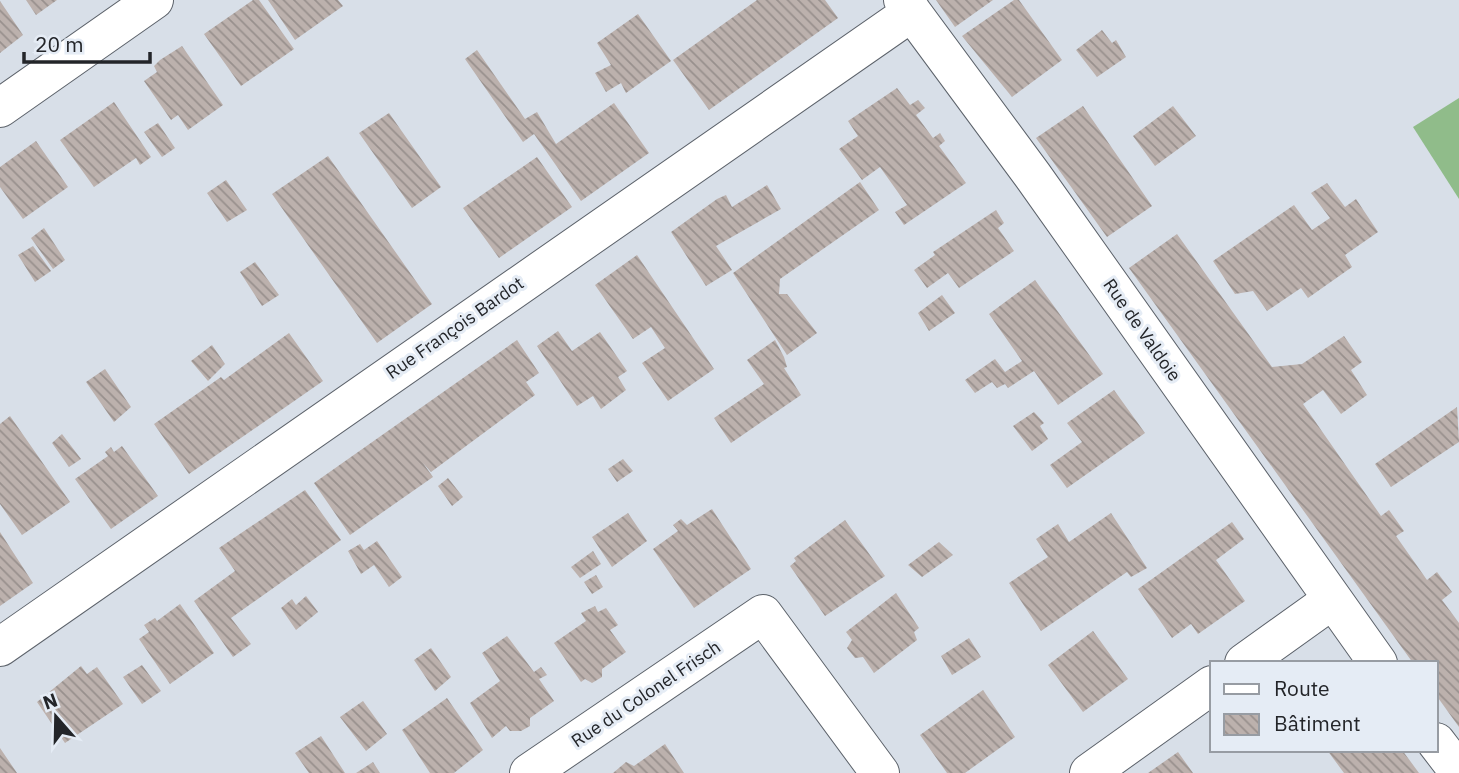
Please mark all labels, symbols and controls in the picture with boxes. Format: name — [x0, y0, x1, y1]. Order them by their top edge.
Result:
scale bar — [24, 21, 150, 65]
text: 20 m — [35, 30, 84, 58]
street label: Rue François Bardot — [381, 271, 528, 384]
street label: Rue de Valdoie — [1098, 274, 1186, 386]
street label: Rue du Colonel Frisch — [567, 635, 725, 752]
legend — [1210, 661, 1438, 752]
text: Route — [1274, 674, 1330, 702]
north arrow — [21, 682, 91, 752]
text: N — [40, 687, 61, 715]
text: Bâtiment — [1274, 709, 1361, 737]

